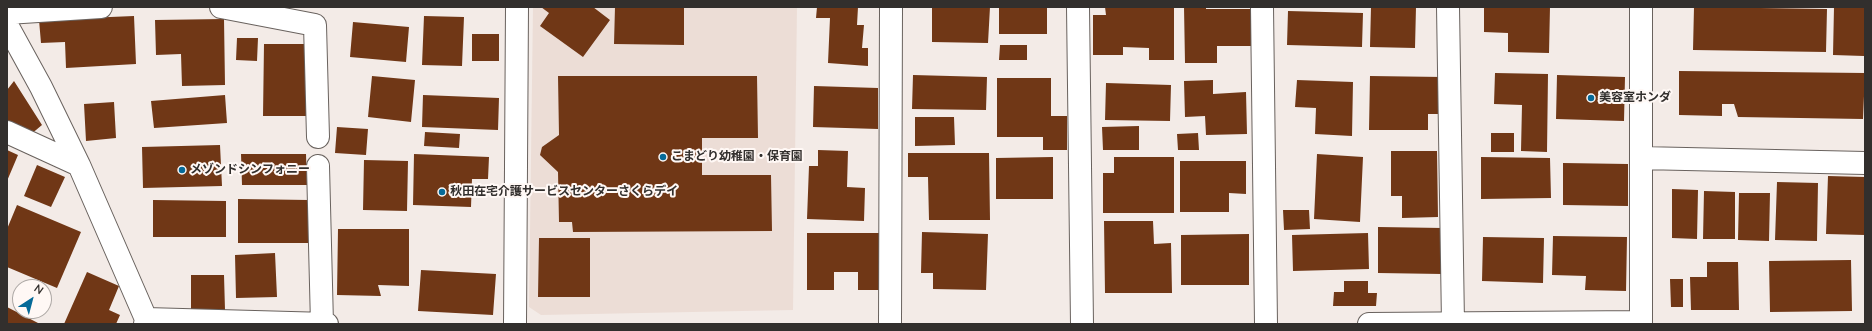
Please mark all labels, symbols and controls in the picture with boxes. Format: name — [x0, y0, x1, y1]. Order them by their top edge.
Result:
place label: 美容室ホンダ — [1599, 91, 1671, 105]
marker: 美容室ホンダ — [1586, 93, 1596, 103]
place label: こまどり幼稚園・保育園 — [671, 150, 803, 164]
marker: こまどり幼稚園・保育園 — [658, 152, 668, 162]
place label: メゾンドシンフォニー — [190, 163, 310, 177]
marker: メゾンドシンフォニー — [177, 165, 187, 175]
place label: 秋田在宅介護サービスセンターさくらデイ — [450, 185, 678, 199]
marker: 秋田在宅介護サービスセンターさくらデイ — [437, 187, 447, 197]
north arrow — [12, 279, 52, 319]
text: N — [31, 281, 46, 298]

